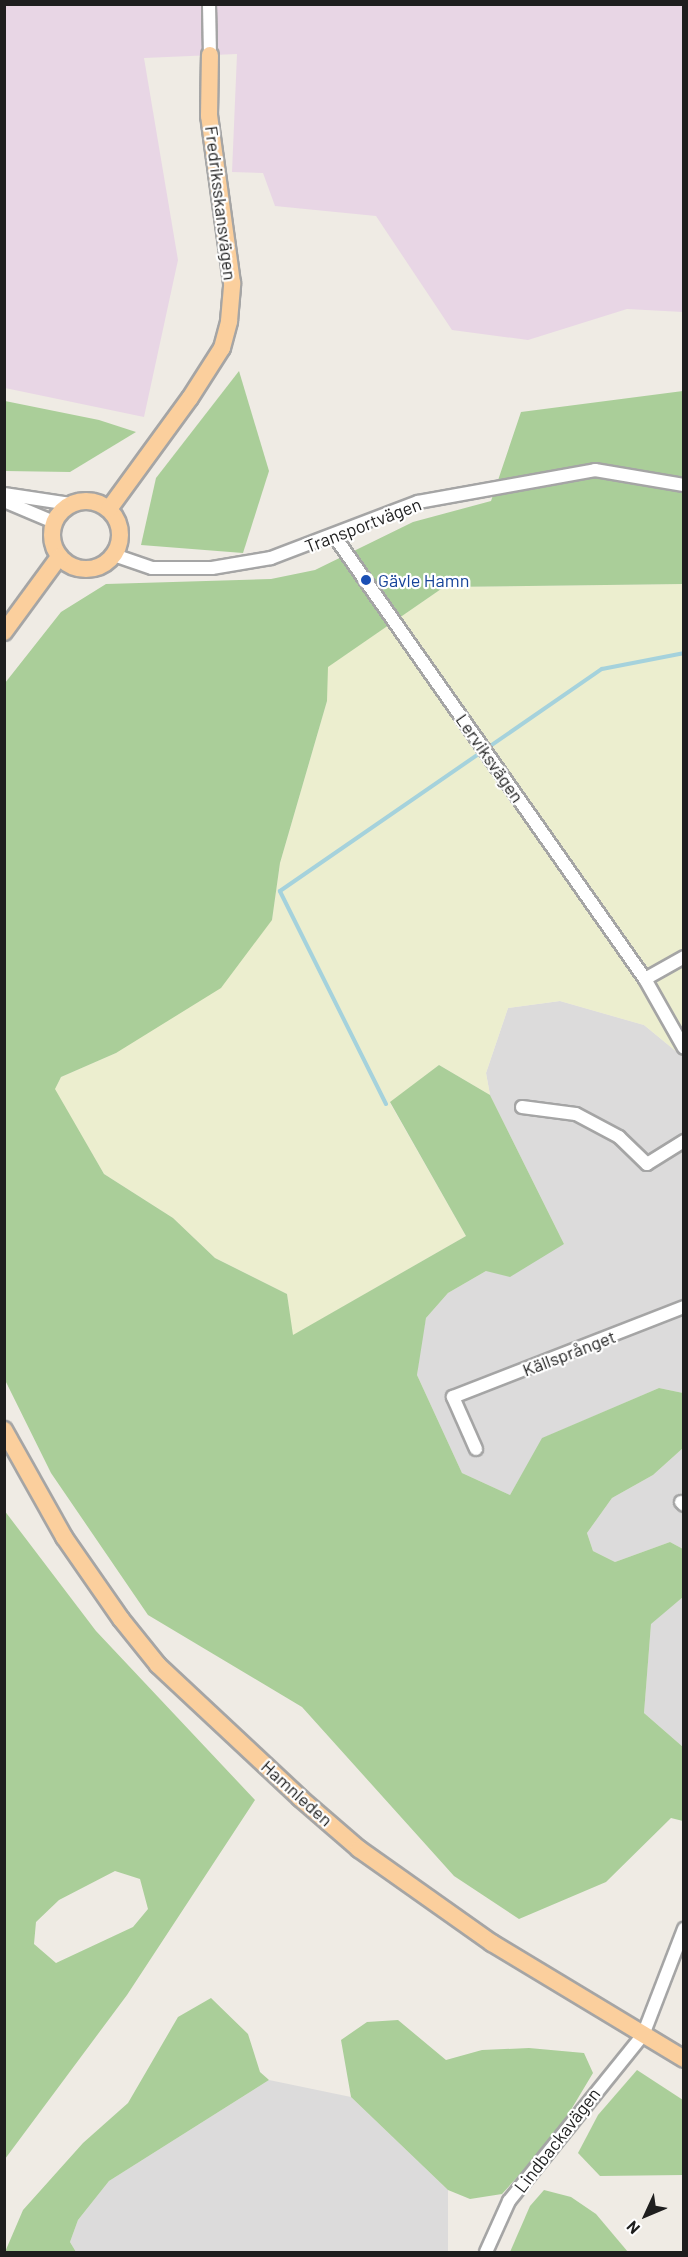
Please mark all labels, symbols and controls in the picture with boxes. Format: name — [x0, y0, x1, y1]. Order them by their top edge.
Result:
street label: Fredriksskansvägen — [201, 125, 241, 281]
street label: Transportvägen — [302, 493, 424, 557]
place label: Gävle Hamn — [378, 569, 469, 591]
marker: Gävle Hamn — [359, 573, 373, 587]
street label: Lerviksvägen — [451, 709, 529, 807]
street label: Källsprånget — [519, 1325, 619, 1381]
street label: Hamnleden — [257, 1755, 337, 1831]
street label: Lindbackavägen — [509, 2083, 605, 2197]
north arrow — [616, 2185, 676, 2245]
text: N — [622, 2217, 643, 2238]

